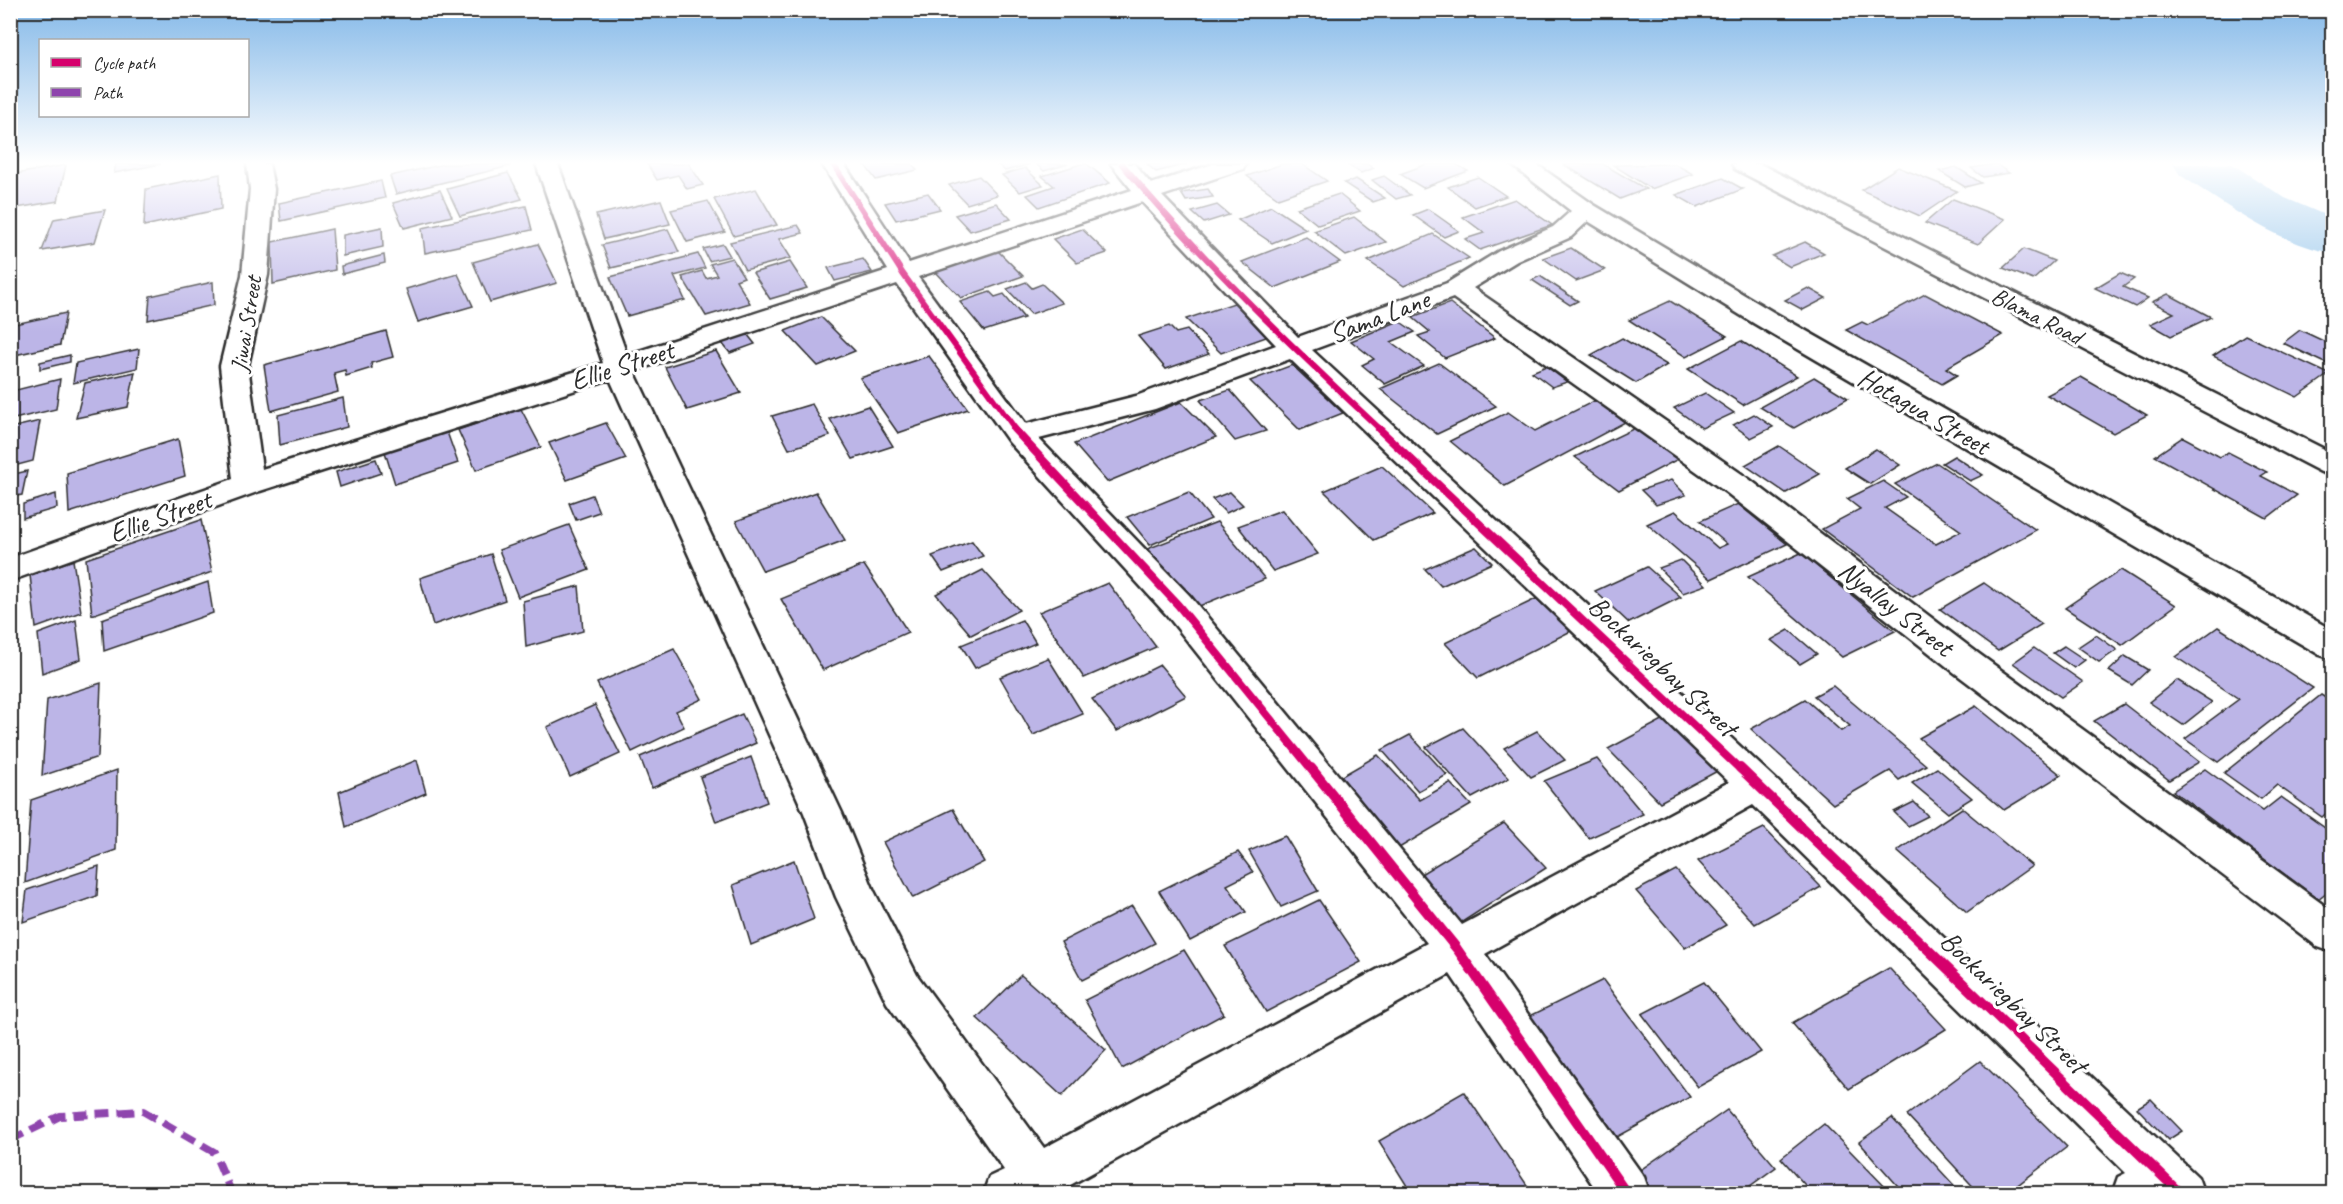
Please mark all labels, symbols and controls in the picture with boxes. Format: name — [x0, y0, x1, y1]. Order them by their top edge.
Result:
legend — [39, 39, 249, 117]
text: Cycle path — [93, 52, 156, 74]
text: Path — [93, 82, 123, 104]
street label: Jiwai Street — [224, 272, 269, 375]
street label: Sama Lane — [1324, 280, 1436, 351]
street label: Blama Road — [1987, 280, 2091, 353]
street label: Ellie Street — [566, 331, 680, 398]
street label: Hotagua Street — [1852, 359, 1998, 464]
street label: Ellie Street — [104, 481, 218, 551]
street label: Nyallay Street — [1832, 552, 1963, 665]
street label: Bockariegbay Street — [1581, 588, 1747, 746]
street label: Bockariegbay Street — [1933, 923, 2098, 1083]

